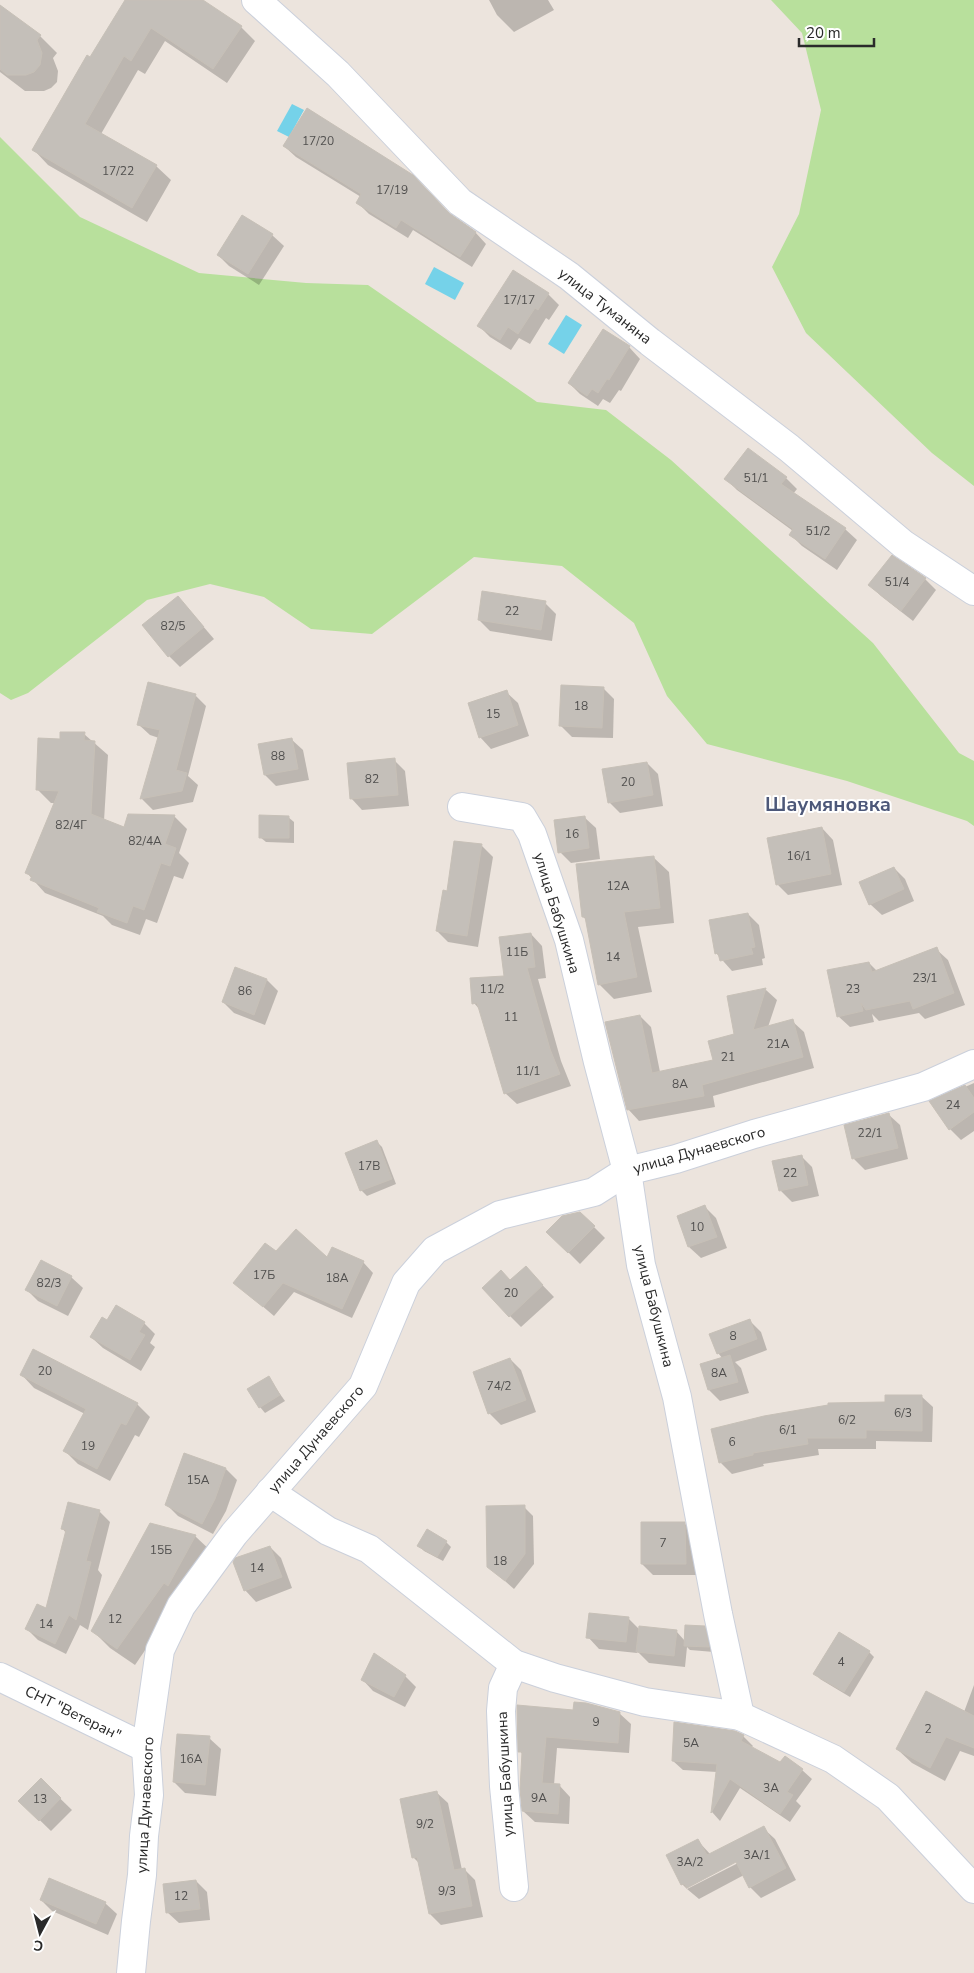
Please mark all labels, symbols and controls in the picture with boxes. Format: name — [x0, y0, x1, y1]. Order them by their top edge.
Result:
scale bar — [799, 15, 874, 47]
text: 20 m — [806, 23, 841, 43]
house number: 17/20 — [302, 133, 334, 149]
house number: 17/22 — [102, 163, 134, 179]
house number: 17/19 — [376, 182, 408, 198]
street label: улица Туманяна — [554, 263, 656, 349]
house number: 17/17 — [503, 292, 535, 308]
house number: 51/1 — [744, 470, 769, 486]
house number: 51/2 — [806, 523, 831, 539]
house number: 51/4 — [885, 574, 910, 590]
house number: 22 — [505, 603, 519, 619]
house number: 82/5 — [161, 618, 186, 634]
house number: 18 — [574, 698, 588, 714]
house number: 15 — [486, 706, 500, 722]
house number: 88 — [271, 748, 285, 764]
house number: 82 — [365, 771, 379, 787]
house number: 20 — [621, 774, 635, 790]
district label: Шаумяновка — [765, 791, 891, 818]
house number: 82/4Г — [55, 817, 87, 833]
house number: 16 — [565, 826, 579, 842]
house number: 82/4А — [128, 833, 162, 849]
house number: 16/1 — [787, 848, 812, 864]
street label: улица Бабушкина — [529, 850, 585, 976]
house number: 12А — [606, 878, 630, 894]
house number: 11Б — [506, 944, 528, 960]
house number: 14 — [606, 949, 620, 965]
house number: 23/1 — [913, 970, 938, 986]
house number: 11/2 — [480, 981, 505, 997]
house number: 23 — [846, 981, 860, 997]
house number: 86 — [238, 983, 252, 999]
house number: 11 — [504, 1009, 518, 1025]
house number: 21А — [766, 1036, 790, 1052]
house number: 21 — [721, 1049, 735, 1065]
house number: 11/1 — [516, 1063, 541, 1079]
house number: 8А — [672, 1076, 688, 1092]
house number: 24 — [946, 1097, 960, 1113]
street label: улица Дунаевского — [631, 1122, 767, 1178]
house number: 22/1 — [858, 1125, 883, 1141]
house number: 17В — [358, 1158, 380, 1174]
house number: 22 — [783, 1165, 797, 1181]
house number: 10 — [690, 1219, 704, 1235]
street label: улица Бабушкина — [629, 1243, 679, 1369]
house number: 17Б — [253, 1267, 275, 1283]
house number: 18А — [325, 1270, 349, 1286]
house number: 82/3 — [37, 1275, 62, 1291]
house number: 20 — [504, 1285, 518, 1301]
house number: 8 — [729, 1328, 737, 1344]
house number: 20 — [38, 1363, 52, 1379]
house number: 8А — [711, 1365, 727, 1381]
house number: 74/2 — [487, 1378, 512, 1394]
street label: улица Дунаевского — [264, 1381, 368, 1497]
house number: 6/3 — [894, 1405, 912, 1421]
house number: 6/2 — [838, 1412, 856, 1428]
house number: 6/1 — [779, 1422, 797, 1438]
house number: 6 — [728, 1434, 736, 1450]
house number: 19 — [81, 1438, 95, 1454]
house number: 15А — [186, 1472, 210, 1488]
house number: 7 — [659, 1535, 667, 1551]
house number: 15Б — [150, 1542, 172, 1558]
house number: 18 — [493, 1553, 507, 1569]
house number: 14 — [250, 1560, 264, 1576]
house number: 12 — [108, 1611, 122, 1627]
house number: 14 — [39, 1616, 53, 1632]
house number: 4 — [837, 1654, 845, 1670]
street label: СНТ "Ветеран" — [21, 1681, 125, 1745]
street label: улица Бабушкина — [492, 1711, 518, 1837]
house number: 9 — [592, 1714, 600, 1730]
house number: 2 — [924, 1721, 932, 1737]
house number: 5А — [683, 1735, 699, 1751]
street label: улица Дунаевского — [131, 1736, 159, 1874]
house number: 16А — [179, 1751, 203, 1767]
house number: 3А — [763, 1780, 779, 1796]
house number: 9А — [531, 1790, 547, 1806]
house number: 13 — [33, 1791, 47, 1807]
house number: 9/2 — [416, 1816, 434, 1832]
house number: 3А/1 — [744, 1847, 770, 1863]
house number: 3А/2 — [677, 1854, 703, 1870]
house number: 9/3 — [438, 1883, 456, 1899]
house number: 12 — [174, 1888, 188, 1904]
north arrow — [15, 1908, 65, 1958]
text: С — [32, 1935, 44, 1955]

